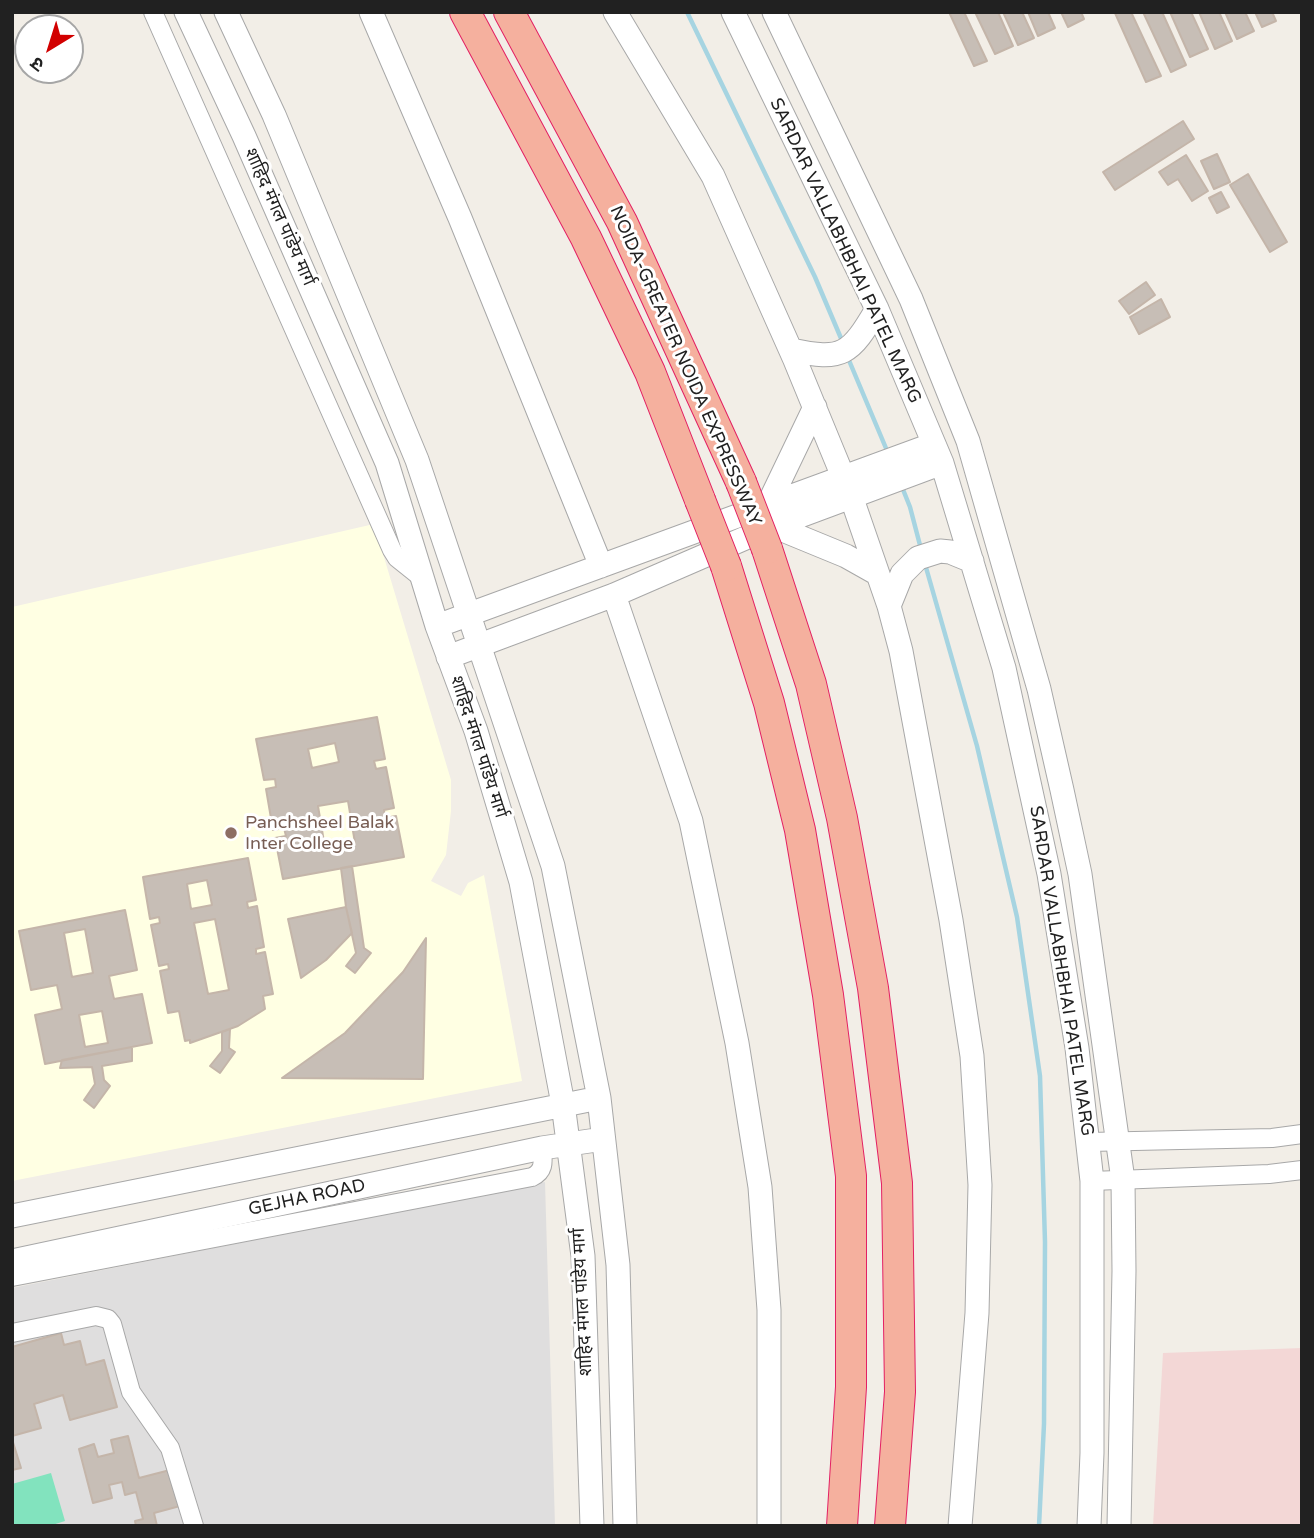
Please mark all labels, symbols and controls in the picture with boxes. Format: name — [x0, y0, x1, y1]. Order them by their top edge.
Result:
north arrow — [14, 14, 84, 84]
text: उ — [26, 52, 48, 76]
street label: SARDAR VALLABHBHAI PATEL MARG — [765, 95, 925, 407]
street label: शाहिद मंगल पांडेय मार्ग — [239, 145, 319, 289]
street label: NOIDA-GREATER NOIDA EXPRESSWAY — [604, 203, 766, 529]
street label: शाहिद मंगल पांडेय मार्ग — [445, 673, 511, 821]
street label: SARDAR VALLABHBHAI PATEL MARG — [1024, 804, 1098, 1138]
place label: Panchsheel Balak Inter College — [245, 812, 394, 854]
marker: Panchsheel Balak Inter College — [223, 825, 239, 841]
street label: GEJHA ROAD — [246, 1175, 368, 1221]
street label: शाहिद मंगल पांडेय मार्ग — [568, 1227, 598, 1377]

